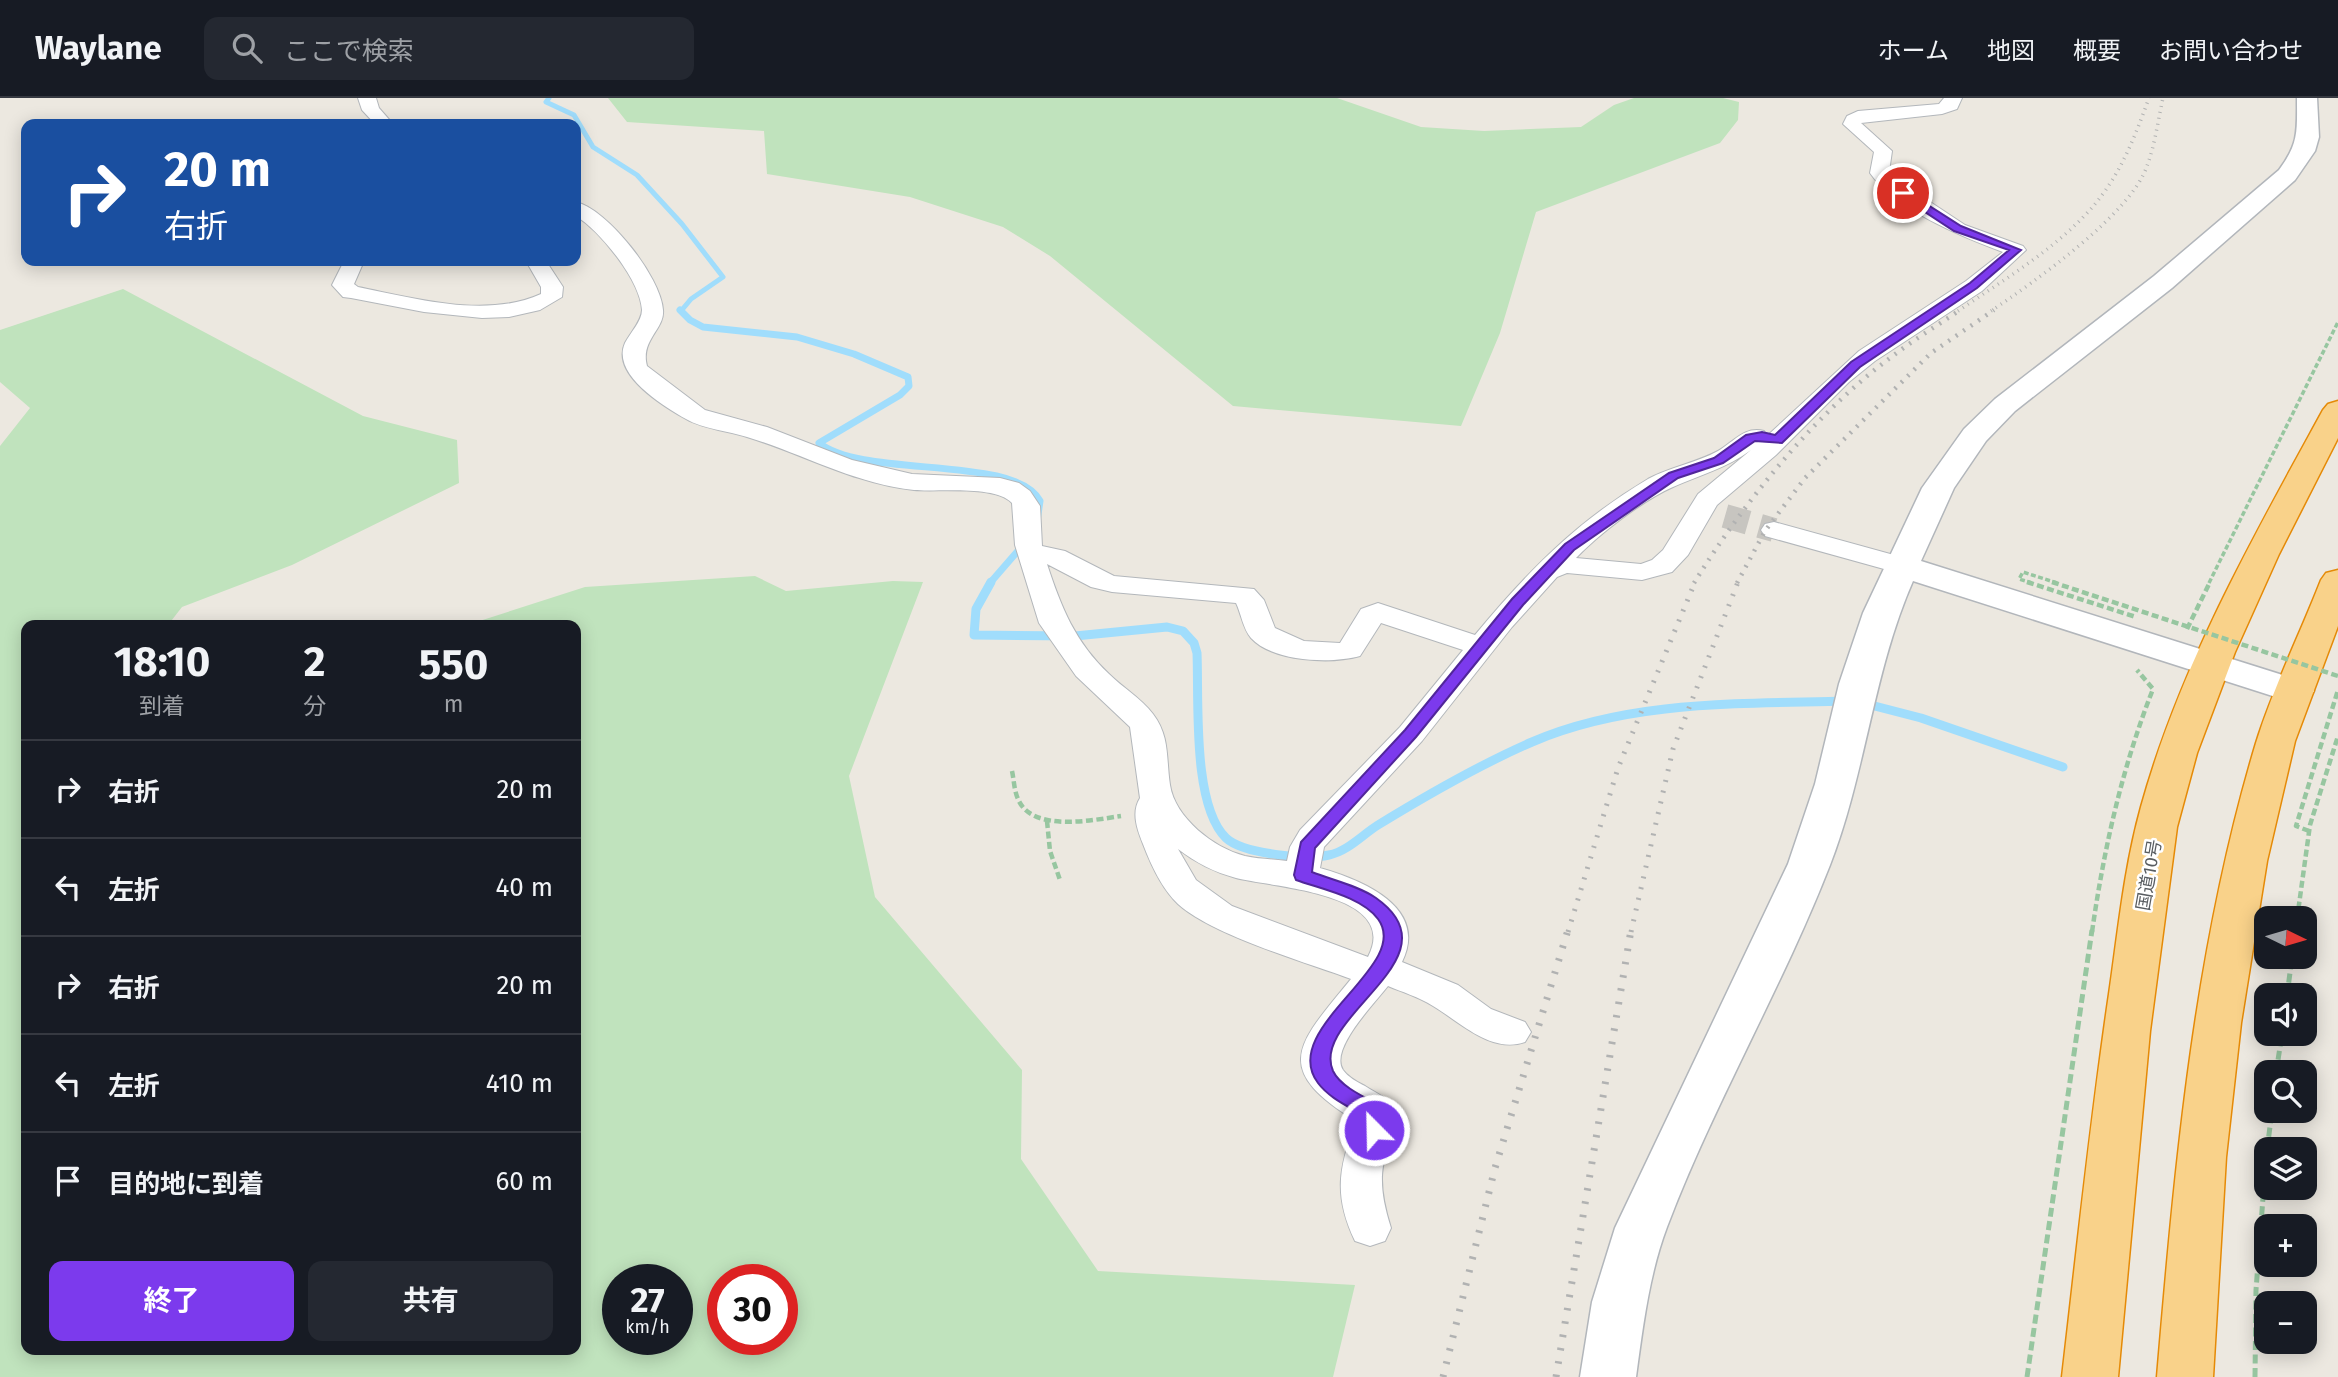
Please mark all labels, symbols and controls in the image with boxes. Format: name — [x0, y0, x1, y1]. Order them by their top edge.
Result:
search box — [204, 17, 694, 80]
text: Waylane — [35, 28, 162, 68]
icon: search — [228, 29, 266, 67]
text: ここで検索 — [284, 36, 414, 67]
text: ホーム — [1878, 37, 1949, 65]
text: 地図 — [1987, 37, 2035, 65]
text: 概要 — [2073, 37, 2121, 65]
text: お問い合わせ — [2159, 37, 2303, 65]
text: 20 m — [164, 140, 271, 199]
icon: right — [49, 147, 140, 238]
pin — [1873, 163, 1933, 223]
icon: arrive — [1884, 174, 1922, 212]
text: 右折 — [164, 207, 228, 245]
text: 18:10 — [114, 637, 210, 687]
text: 2 — [304, 637, 325, 687]
text: 550 — [419, 640, 488, 690]
text: m — [444, 690, 463, 718]
text: 到着 — [139, 692, 185, 720]
text: 分 — [303, 692, 326, 720]
icon: right — [49, 770, 87, 808]
text: 20 m — [496, 774, 553, 805]
text: 右折 — [108, 777, 160, 808]
street label: 国道10号 — [2132, 838, 2166, 912]
icon: left — [49, 868, 87, 906]
text: 40 m — [495, 872, 553, 903]
text: 左折 — [108, 875, 160, 906]
north arrow — [2254, 906, 2317, 970]
map controls — [2254, 906, 2317, 1354]
icon: right — [49, 966, 87, 1004]
text: 20 m — [496, 970, 553, 1001]
text: 右折 — [108, 973, 160, 1004]
button: sound — [2254, 983, 2317, 1046]
button: search — [2254, 1060, 2317, 1123]
icon: left — [49, 1064, 87, 1102]
text: 410 m — [486, 1068, 553, 1099]
text: 左折 — [108, 1071, 160, 1102]
position arrow — [1337, 1093, 1411, 1167]
button: layers — [2254, 1137, 2317, 1200]
icon: arrive — [49, 1162, 87, 1200]
text: 60 m — [495, 1166, 553, 1197]
text: 目的地に到着 — [108, 1169, 264, 1200]
button: + — [2254, 1214, 2317, 1277]
button: 終了 — [49, 1261, 294, 1341]
button: 共有 — [308, 1261, 553, 1341]
speed limit sign: 30 — [707, 1264, 798, 1355]
text: 27 — [630, 1279, 665, 1321]
button: − — [2254, 1291, 2317, 1354]
text: km/h — [625, 1316, 670, 1338]

